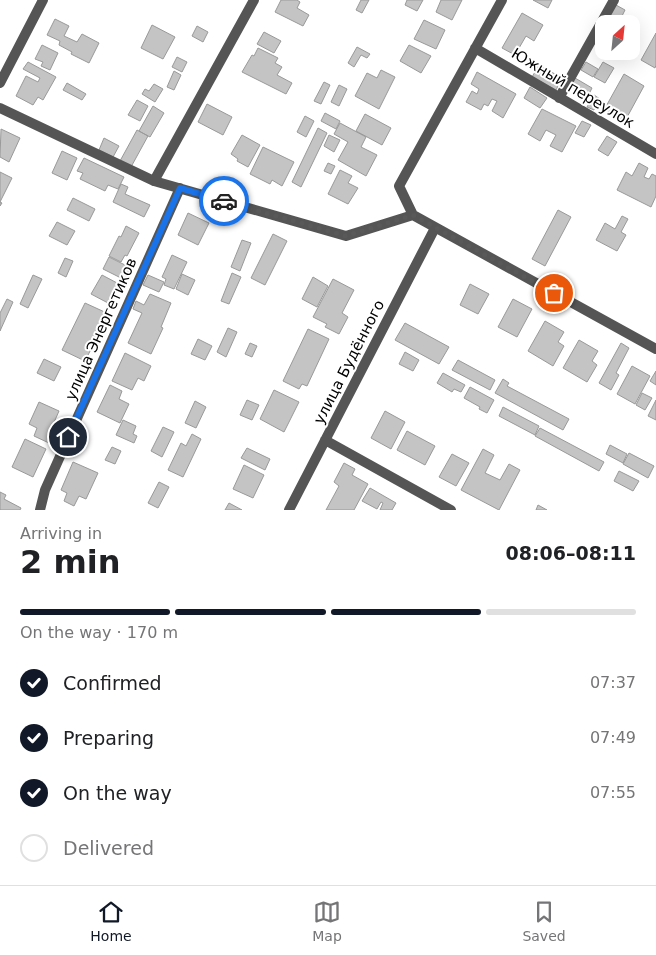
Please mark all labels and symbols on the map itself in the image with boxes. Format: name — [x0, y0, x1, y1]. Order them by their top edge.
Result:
north arrow — [595, 15, 640, 60]
street label: Южный переулок — [508, 44, 638, 132]
courier — [199, 176, 249, 226]
street label: улица Энергетиков — [61, 255, 141, 403]
pin — [533, 272, 575, 314]
street label: улица Будённого — [310, 297, 388, 427]
pin — [47, 416, 89, 458]

